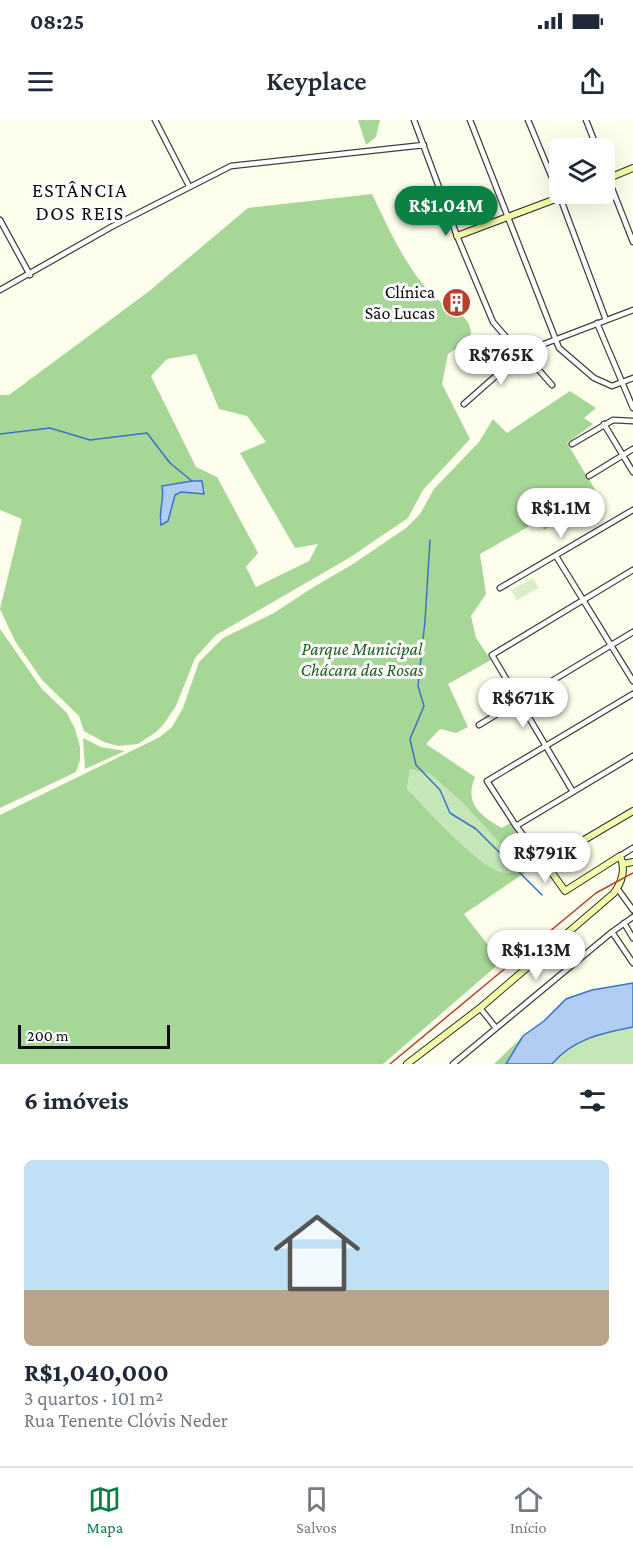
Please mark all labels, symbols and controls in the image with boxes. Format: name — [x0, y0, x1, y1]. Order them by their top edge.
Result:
text: 08:25 — [30, 9, 84, 34]
icon: menu — [24, 65, 57, 98]
icon: share — [576, 65, 609, 98]
text: Keyplace — [266, 66, 367, 96]
map controls — [549, 138, 615, 204]
button: layers — [549, 138, 615, 204]
district label: ESTÂNCIA DOS REIS — [32, 179, 128, 224]
pin: R$1.04M — [391, 186, 501, 237]
text: R$1.04M — [409, 194, 483, 216]
place label: Clínica São Lucas — [365, 282, 435, 323]
building icon: Clínica São Lucas — [440, 286, 472, 318]
pin: R$765K — [452, 335, 550, 386]
text: R$765K — [469, 343, 533, 365]
pin: R$1.1M — [512, 488, 610, 539]
text: R$1.1M — [531, 496, 591, 518]
park label: Parque Municipal Chácara das Rosas — [300, 639, 424, 680]
pin: R$671K — [474, 678, 572, 729]
text: R$671K — [492, 686, 554, 708]
pin: R$791K — [496, 833, 594, 884]
text: R$791K — [514, 841, 576, 863]
pin: R$1.13M — [481, 930, 591, 981]
text: R$1.13M — [501, 938, 571, 960]
scale bar — [18, 1022, 170, 1049]
text: 200 m — [27, 1027, 69, 1044]
icon: filters — [576, 1084, 609, 1117]
text: 6 imóveis — [24, 1086, 129, 1115]
icon: home — [263, 1199, 371, 1307]
text: R$1,040,000 — [24, 1358, 169, 1387]
text: 3 quartos · 101 m² — [24, 1387, 163, 1409]
text: Rua Tenente Clóvis Neder — [24, 1409, 228, 1431]
tab: Mapa — [87, 1483, 123, 1536]
tab: Salvos — [296, 1483, 337, 1536]
tab: Início — [510, 1483, 546, 1536]

